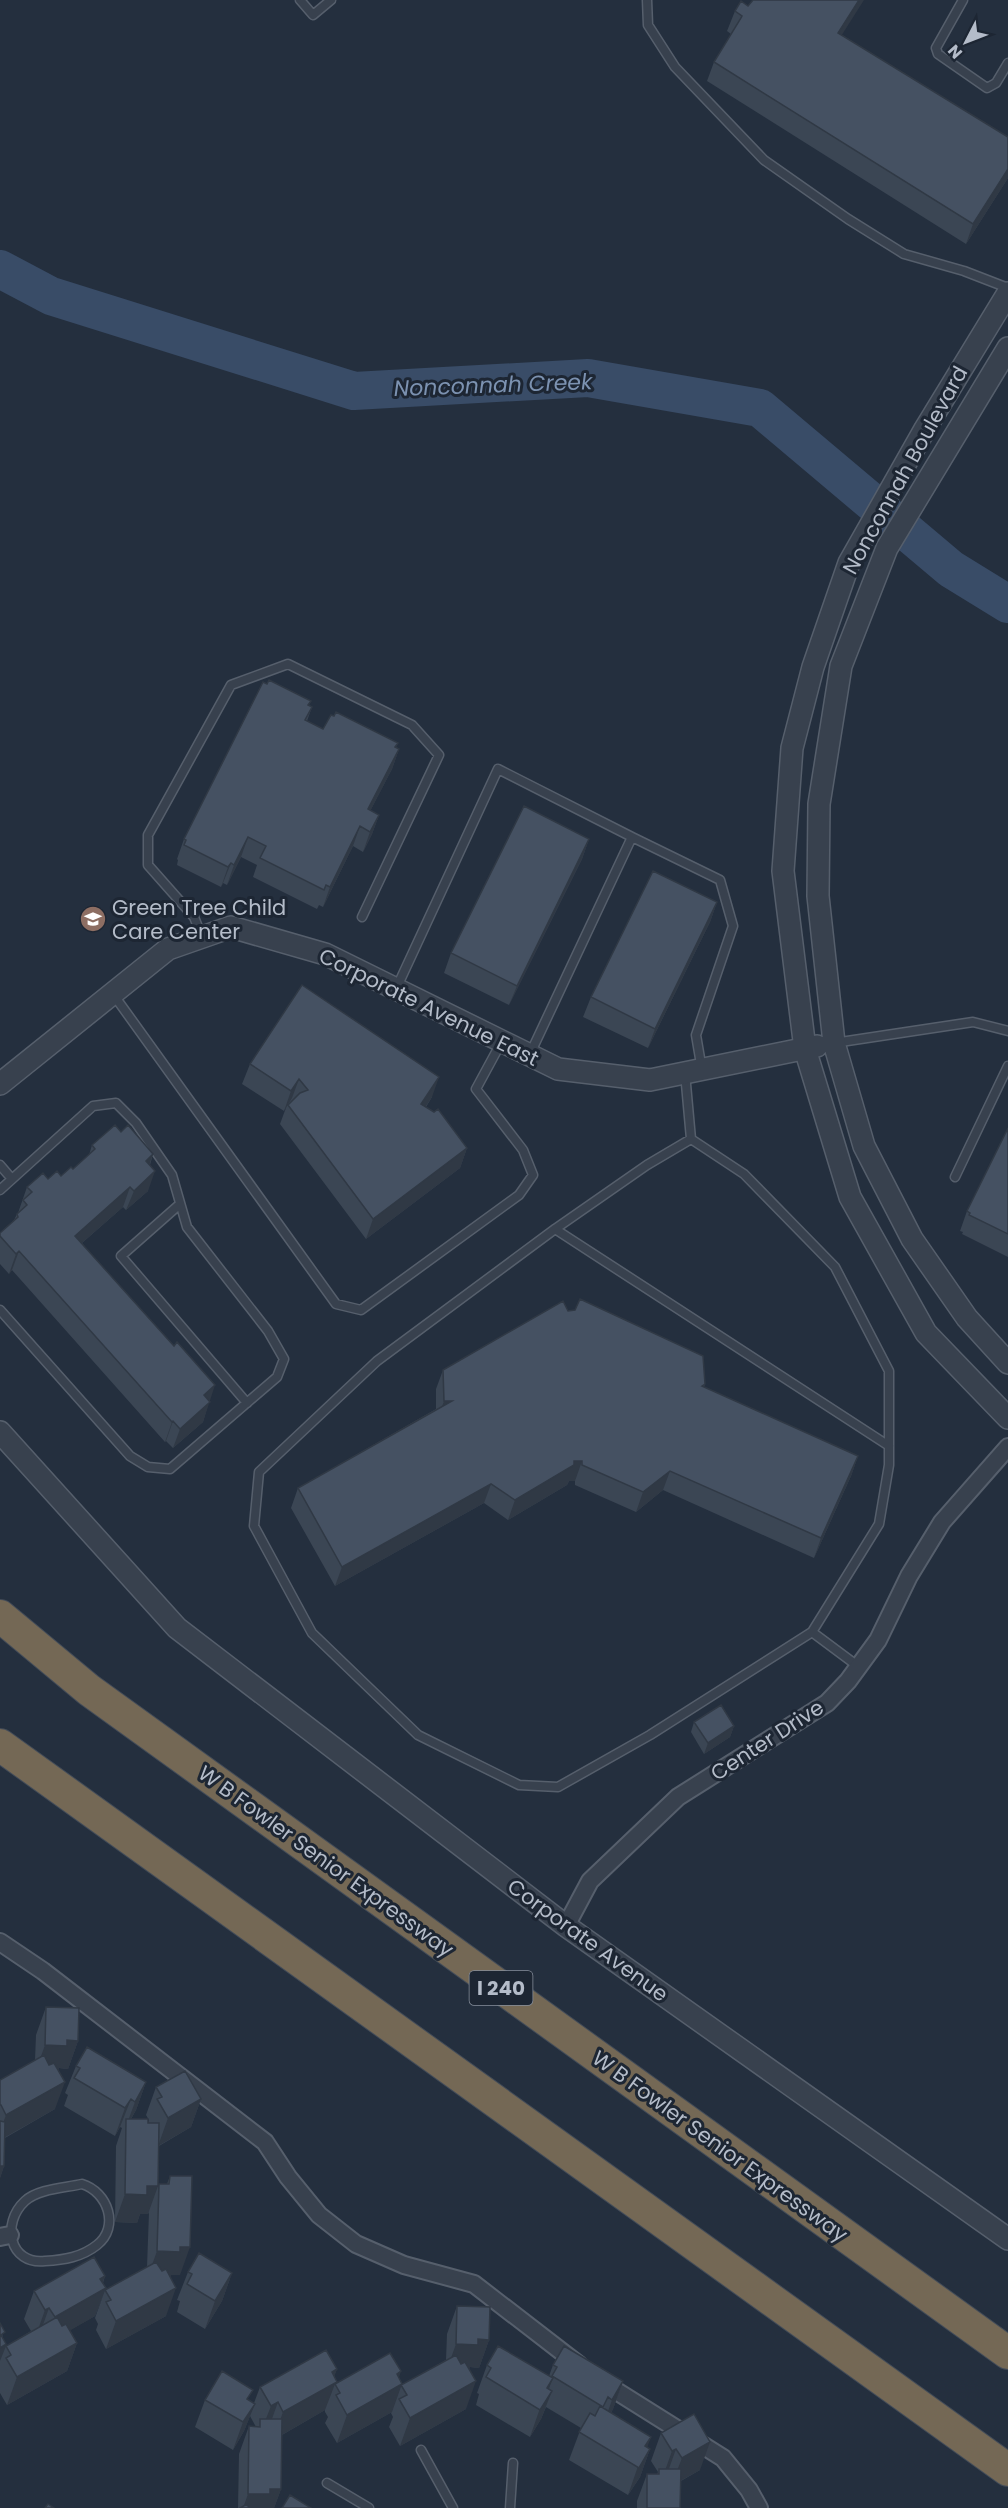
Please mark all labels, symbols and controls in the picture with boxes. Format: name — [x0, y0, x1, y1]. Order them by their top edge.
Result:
north arrow — [936, 12, 996, 72]
text: N — [943, 40, 968, 64]
street label: Nonconnah Boulevard — [836, 361, 974, 579]
water label: Nonconnah Creek — [393, 366, 594, 404]
place label: Green Tree Child Care Center — [112, 893, 286, 946]
school or university icon: Green Tree Child Care Center — [78, 904, 108, 934]
street label: Corporate Avenue East — [314, 941, 544, 1073]
street label: Center Drive — [705, 1693, 829, 1787]
street label: W B Fowler Senior Expressway — [192, 1758, 460, 1964]
street label: Corporate Avenue — [502, 1872, 674, 2008]
road number: I 240 — [470, 1971, 532, 2005]
street label: W B Fowler Senior Expressway — [586, 2043, 854, 2249]

